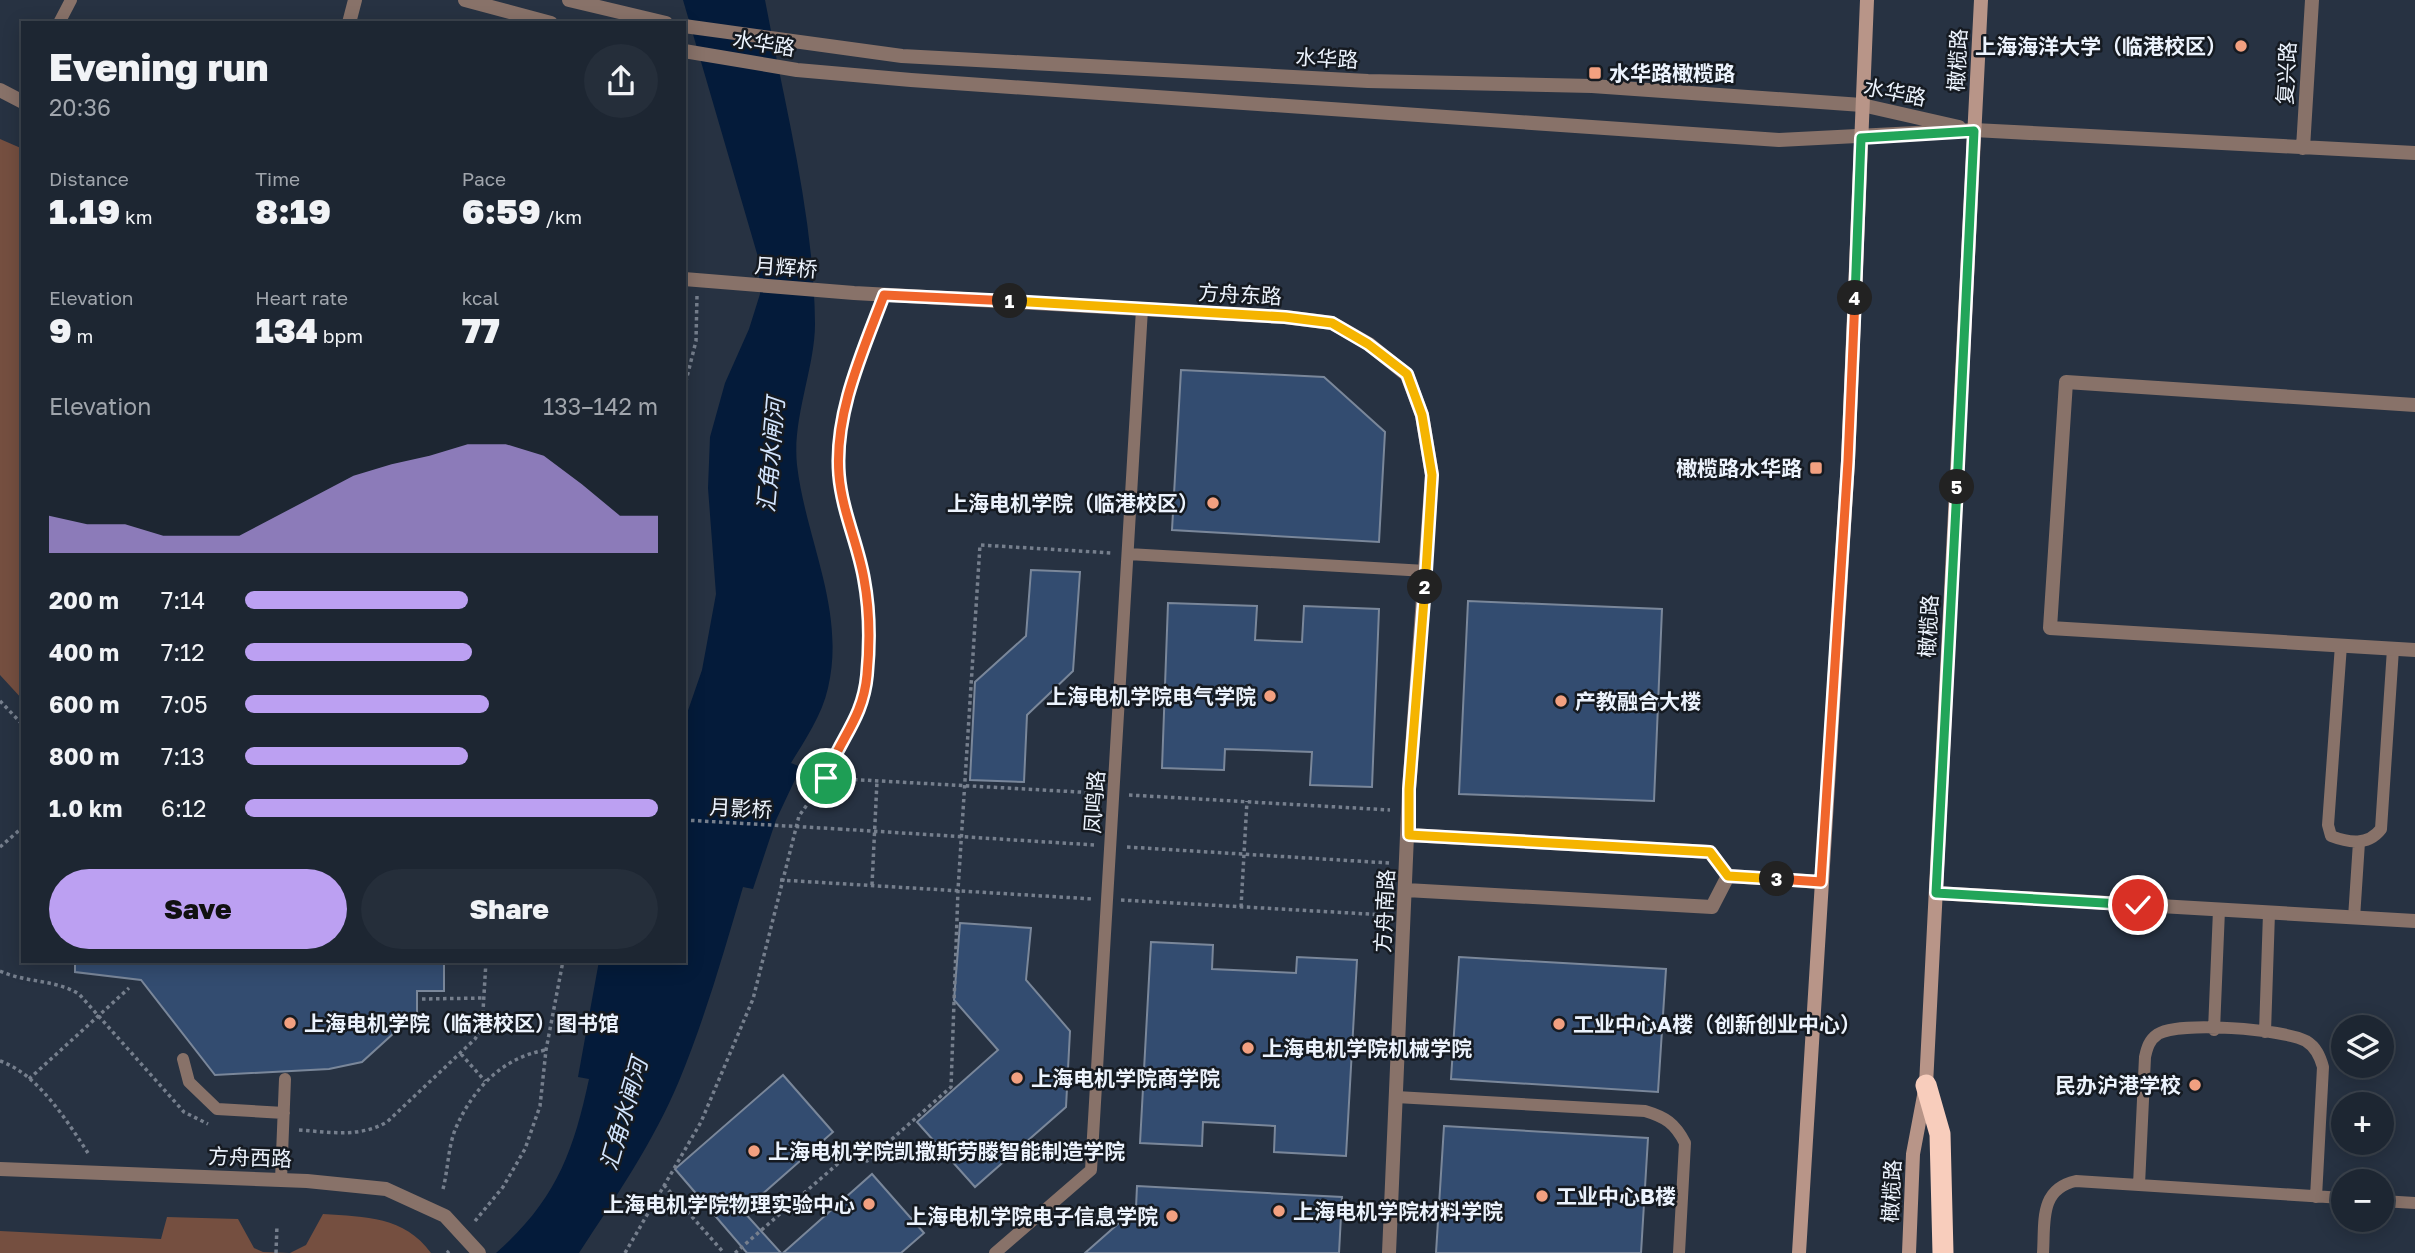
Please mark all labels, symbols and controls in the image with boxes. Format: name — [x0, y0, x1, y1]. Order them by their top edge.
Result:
street label: 水华路 — [731, 25, 797, 61]
street label: 橄榄路 — [1942, 28, 1972, 92]
place label: 上海海洋大学（临港校区） — [1975, 33, 2227, 59]
marker: 上海海洋大学（临港校区） — [2233, 38, 2249, 54]
street label: 复兴路 — [2271, 41, 2301, 105]
street label: 水华路 — [1295, 43, 1359, 73]
text: Evening run — [49, 44, 268, 89]
button: share — [584, 44, 658, 118]
place label: 水华路橄榄路 — [1609, 60, 1735, 86]
marker: 水华路橄榄路 — [1587, 65, 1603, 81]
street label: 水华路 — [1862, 73, 1928, 111]
text: 20:36 — [49, 93, 111, 121]
text: Distance — [49, 167, 129, 190]
text: Time — [255, 167, 300, 190]
text: Pace — [462, 167, 506, 190]
text: 1.19 — [49, 190, 120, 232]
text: 8:19 — [255, 190, 331, 232]
text: 6:59 — [462, 190, 541, 232]
text: km — [120, 205, 153, 228]
text: /km — [541, 205, 582, 228]
street label: 月辉桥 — [754, 252, 818, 282]
street label: 方舟东路 — [1197, 279, 1283, 309]
pin: 4 — [1838, 280, 1872, 316]
pin: 1 — [992, 284, 1028, 318]
text: Elevation — [49, 286, 134, 309]
text: Heart rate — [255, 286, 348, 309]
text: kcal — [462, 286, 499, 309]
text: 4 — [1849, 286, 1860, 309]
text: 1 — [1005, 289, 1014, 312]
text: 9 — [49, 309, 72, 351]
text: 134 — [255, 309, 318, 351]
text: 77 — [462, 309, 500, 351]
text: m — [72, 324, 93, 347]
text: bpm — [318, 324, 363, 347]
text: Elevation — [49, 392, 151, 420]
text: 133–142 m — [543, 392, 658, 420]
water label: 汇角水闸河 — [751, 393, 789, 514]
place label: 橄榄路水华路 — [1676, 455, 1802, 481]
marker: 橄榄路水华路 — [1808, 460, 1824, 476]
pin: 5 — [1940, 470, 1974, 504]
text: 5 — [1951, 475, 1962, 498]
place label: 上海电机学院（临港校区） — [947, 490, 1199, 516]
marker: 上海电机学院（临港校区） — [1205, 495, 1221, 511]
pin: 2 — [1408, 570, 1442, 604]
text: 2 — [1419, 575, 1430, 598]
text: 200 m — [49, 586, 119, 614]
text: 7:14 — [161, 586, 205, 614]
street label: 橄榄路 — [1913, 594, 1943, 658]
text: 400 m — [49, 638, 119, 666]
text: 7:12 — [161, 638, 205, 666]
place label: 上海电机学院电气学院 — [1046, 683, 1256, 709]
marker: 上海电机学院电气学院 — [1262, 688, 1278, 704]
place label: 产教融合大楼 — [1575, 688, 1701, 714]
text: 600 m — [49, 690, 119, 718]
text: 7:05 — [161, 690, 208, 718]
marker: 产教融合大楼 — [1553, 693, 1569, 709]
text: 800 m — [49, 742, 120, 770]
text: 7:13 — [161, 742, 205, 770]
pin — [796, 748, 856, 808]
icon: arrive — [807, 759, 845, 797]
street label: 凤鸣路 — [1079, 770, 1109, 834]
street label: 月影桥 — [709, 793, 773, 823]
text: 1.0 km — [49, 794, 122, 822]
text: 6:12 — [161, 794, 206, 822]
pin: 3 — [1760, 862, 1795, 896]
text: 3 — [1771, 867, 1782, 890]
street label: 方舟南路 — [1369, 868, 1399, 954]
button: Save — [49, 869, 347, 949]
button: Share — [361, 869, 658, 949]
pin — [2108, 875, 2168, 935]
icon: check — [2119, 886, 2157, 924]
place label: 上海电机学院（临港校区）图书馆 — [304, 1010, 619, 1036]
place label: 工业中心A楼（创新创业中心） — [1573, 1011, 1861, 1037]
marker: 上海电机学院（临港校区）图书馆 — [282, 1015, 298, 1031]
map controls — [2331, 1015, 2394, 1232]
button: layers — [2331, 1015, 2394, 1078]
marker: 工业中心A楼（创新创业中心） — [1551, 1016, 1567, 1032]
place label: 上海电机学院机械学院 — [1262, 1035, 1472, 1061]
marker: 上海电机学院机械学院 — [1240, 1040, 1256, 1056]
water label: 汇角水闸河 — [594, 1051, 653, 1173]
place label: 上海电机学院商学院 — [1031, 1065, 1220, 1091]
marker: 上海电机学院商学院 — [1009, 1070, 1025, 1086]
place label: 民办沪港学校 — [2055, 1072, 2181, 1098]
marker: 民办沪港学校 — [2187, 1077, 2203, 1093]
button: + — [2331, 1092, 2394, 1155]
place label: 上海电机学院凯撒斯劳滕智能制造学院 — [768, 1138, 1125, 1164]
street label: 方舟西路 — [208, 1143, 292, 1171]
marker: 上海电机学院凯撒斯劳滕智能制造学院 — [746, 1143, 762, 1159]
street label: 橄榄路 — [1876, 1159, 1906, 1223]
button: − — [2331, 1169, 2394, 1232]
place label: 工业中心B楼 — [1556, 1183, 1676, 1209]
marker: 工业中心B楼 — [1534, 1188, 1550, 1204]
place label: 上海电机学院物理实验中心 — [603, 1191, 855, 1217]
marker: 上海电机学院物理实验中心 — [861, 1196, 877, 1212]
place label: 上海电机学院材料学院 — [1293, 1198, 1503, 1224]
place label: 上海电机学院电子信息学院 — [906, 1203, 1158, 1229]
marker: 上海电机学院材料学院 — [1271, 1203, 1287, 1219]
marker: 上海电机学院电子信息学院 — [1164, 1208, 1180, 1224]

